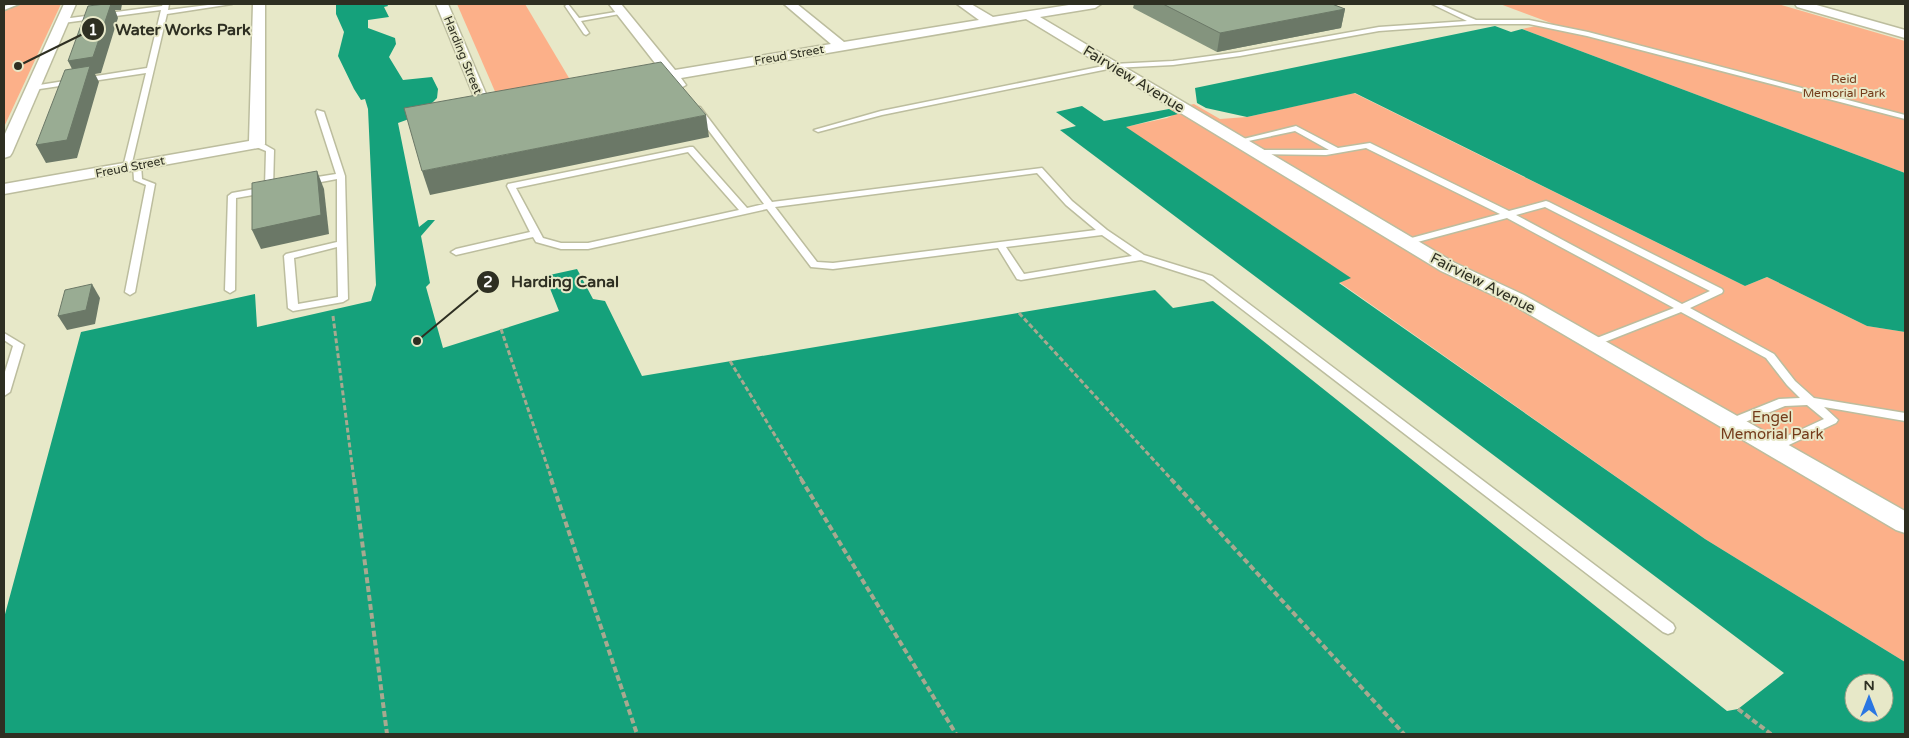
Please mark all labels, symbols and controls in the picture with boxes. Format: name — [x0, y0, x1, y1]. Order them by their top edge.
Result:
callout: Water Works Park — [81, 14, 261, 45]
street label: Harding Street — [441, 14, 485, 97]
text: Water Works Park — [115, 20, 251, 40]
text: 1 — [88, 21, 98, 39]
street label: Freud Street — [753, 42, 825, 68]
street label: Fairview Avenue — [1080, 42, 1188, 116]
park label: Reid Memorial Park — [1803, 72, 1886, 100]
street label: Freud Street — [94, 153, 166, 181]
street label: Fairview Avenue — [1427, 249, 1539, 317]
callout: Harding Canal — [476, 266, 629, 297]
text: Harding Canal — [511, 272, 619, 292]
text: 2 — [483, 273, 493, 291]
park label: Engel Memorial Park — [1720, 408, 1824, 443]
north arrow — [1844, 673, 1894, 723]
text: N — [1863, 677, 1875, 694]

